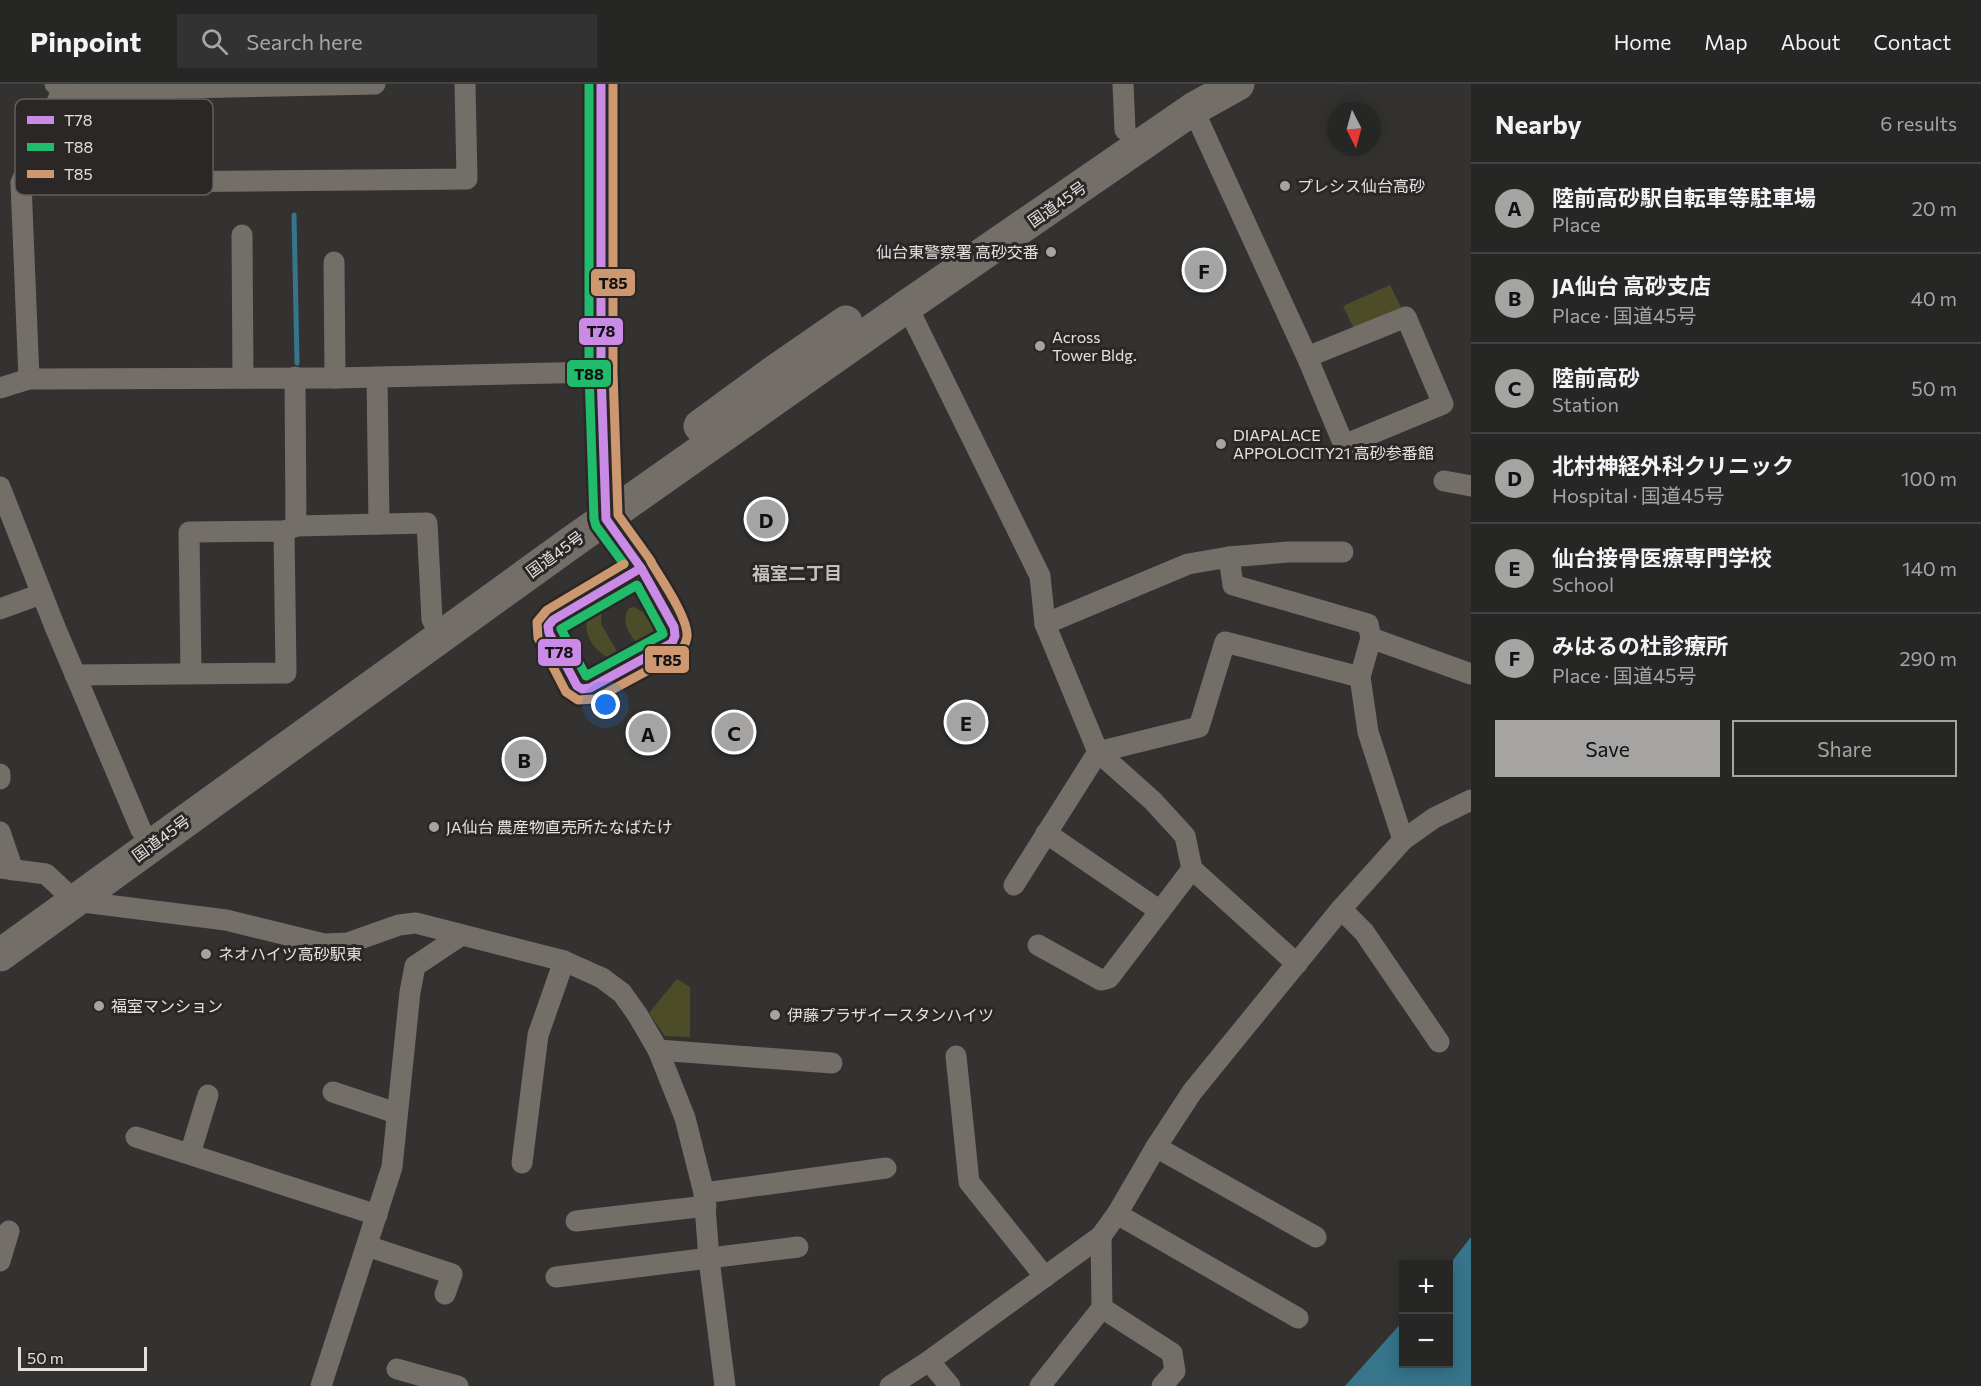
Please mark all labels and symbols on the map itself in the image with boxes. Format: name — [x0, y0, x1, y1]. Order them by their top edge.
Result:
legend — [15, 99, 213, 195]
north arrow — [1327, 102, 1381, 156]
text: T78 — [64, 110, 92, 129]
text: T88 — [64, 137, 93, 156]
text: T85 — [64, 164, 93, 183]
place label: プレシス仙台高砂 — [1297, 176, 1425, 195]
street label: 国道45号 — [1024, 177, 1090, 231]
marker: プレシス仙台高砂 — [1278, 179, 1292, 193]
place label: 仙台東警察署 高砂交番 — [876, 242, 1039, 261]
marker: 仙台東警察署 高砂交番 — [1044, 245, 1058, 259]
pin: F — [1184, 248, 1224, 292]
line badge: T85 — [590, 268, 636, 297]
text: T85 — [598, 273, 628, 292]
line badge: T78 — [578, 317, 624, 346]
text: T78 — [587, 321, 616, 340]
place label: Across Tower Bldg. — [1052, 327, 1137, 364]
marker: Across Tower Bldg. — [1033, 339, 1047, 353]
line badge: T88 — [566, 359, 612, 388]
text: T88 — [574, 364, 604, 383]
place label: DIAPALACE APPOLOCITY21 高砂参番館 — [1233, 425, 1434, 462]
marker: DIAPALACE APPOLOCITY21 高砂参番館 — [1214, 437, 1228, 451]
pin: D — [746, 496, 786, 542]
street label: 国道45号 — [522, 526, 587, 581]
district label: 福室二丁目 — [752, 562, 842, 584]
line badge: T78 — [537, 638, 582, 667]
text: T78 — [545, 642, 574, 661]
line badge: T85 — [644, 645, 690, 674]
text: T85 — [652, 650, 682, 669]
your location — [591, 690, 620, 719]
pin: E — [946, 700, 986, 744]
pin: A — [628, 710, 668, 756]
pin: C — [714, 710, 754, 754]
pin: B — [504, 736, 544, 782]
street label: 国道45号 — [128, 810, 193, 865]
place label: JA仙台 農産物直売所たなばたけ — [446, 817, 673, 836]
marker: JA仙台 農産物直売所たなばたけ — [427, 820, 441, 834]
place label: ネオハイツ高砂駅東 — [218, 944, 362, 963]
marker: ネオハイツ高砂駅東 — [199, 947, 213, 961]
place label: 福室マンション — [111, 996, 223, 1015]
marker: 福室マンション — [92, 999, 106, 1013]
place label: 伊藤プラザイースタンハイツ — [787, 1005, 994, 1024]
marker: 伊藤プラザイースタンハイツ — [768, 1008, 782, 1022]
scale bar — [18, 1344, 147, 1372]

